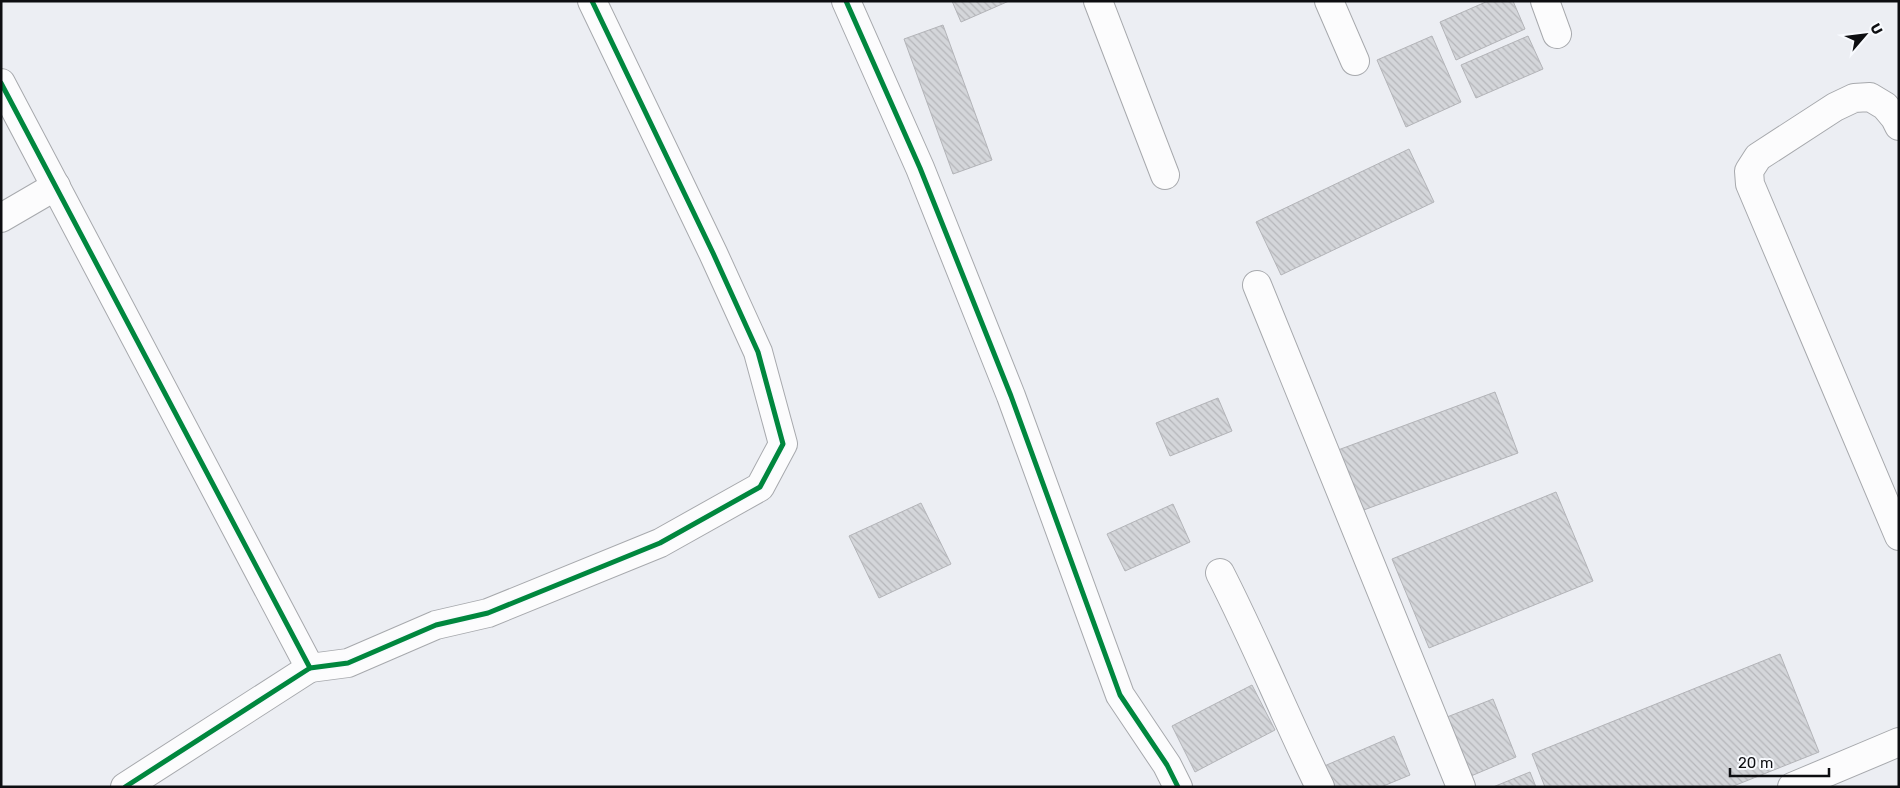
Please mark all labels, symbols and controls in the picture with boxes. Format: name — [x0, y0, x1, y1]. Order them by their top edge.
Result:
north arrow — [1840, 10, 1890, 60]
text: U — [1866, 21, 1886, 38]
scale bar — [1730, 746, 1829, 778]
text: 20 m — [1738, 754, 1773, 772]

